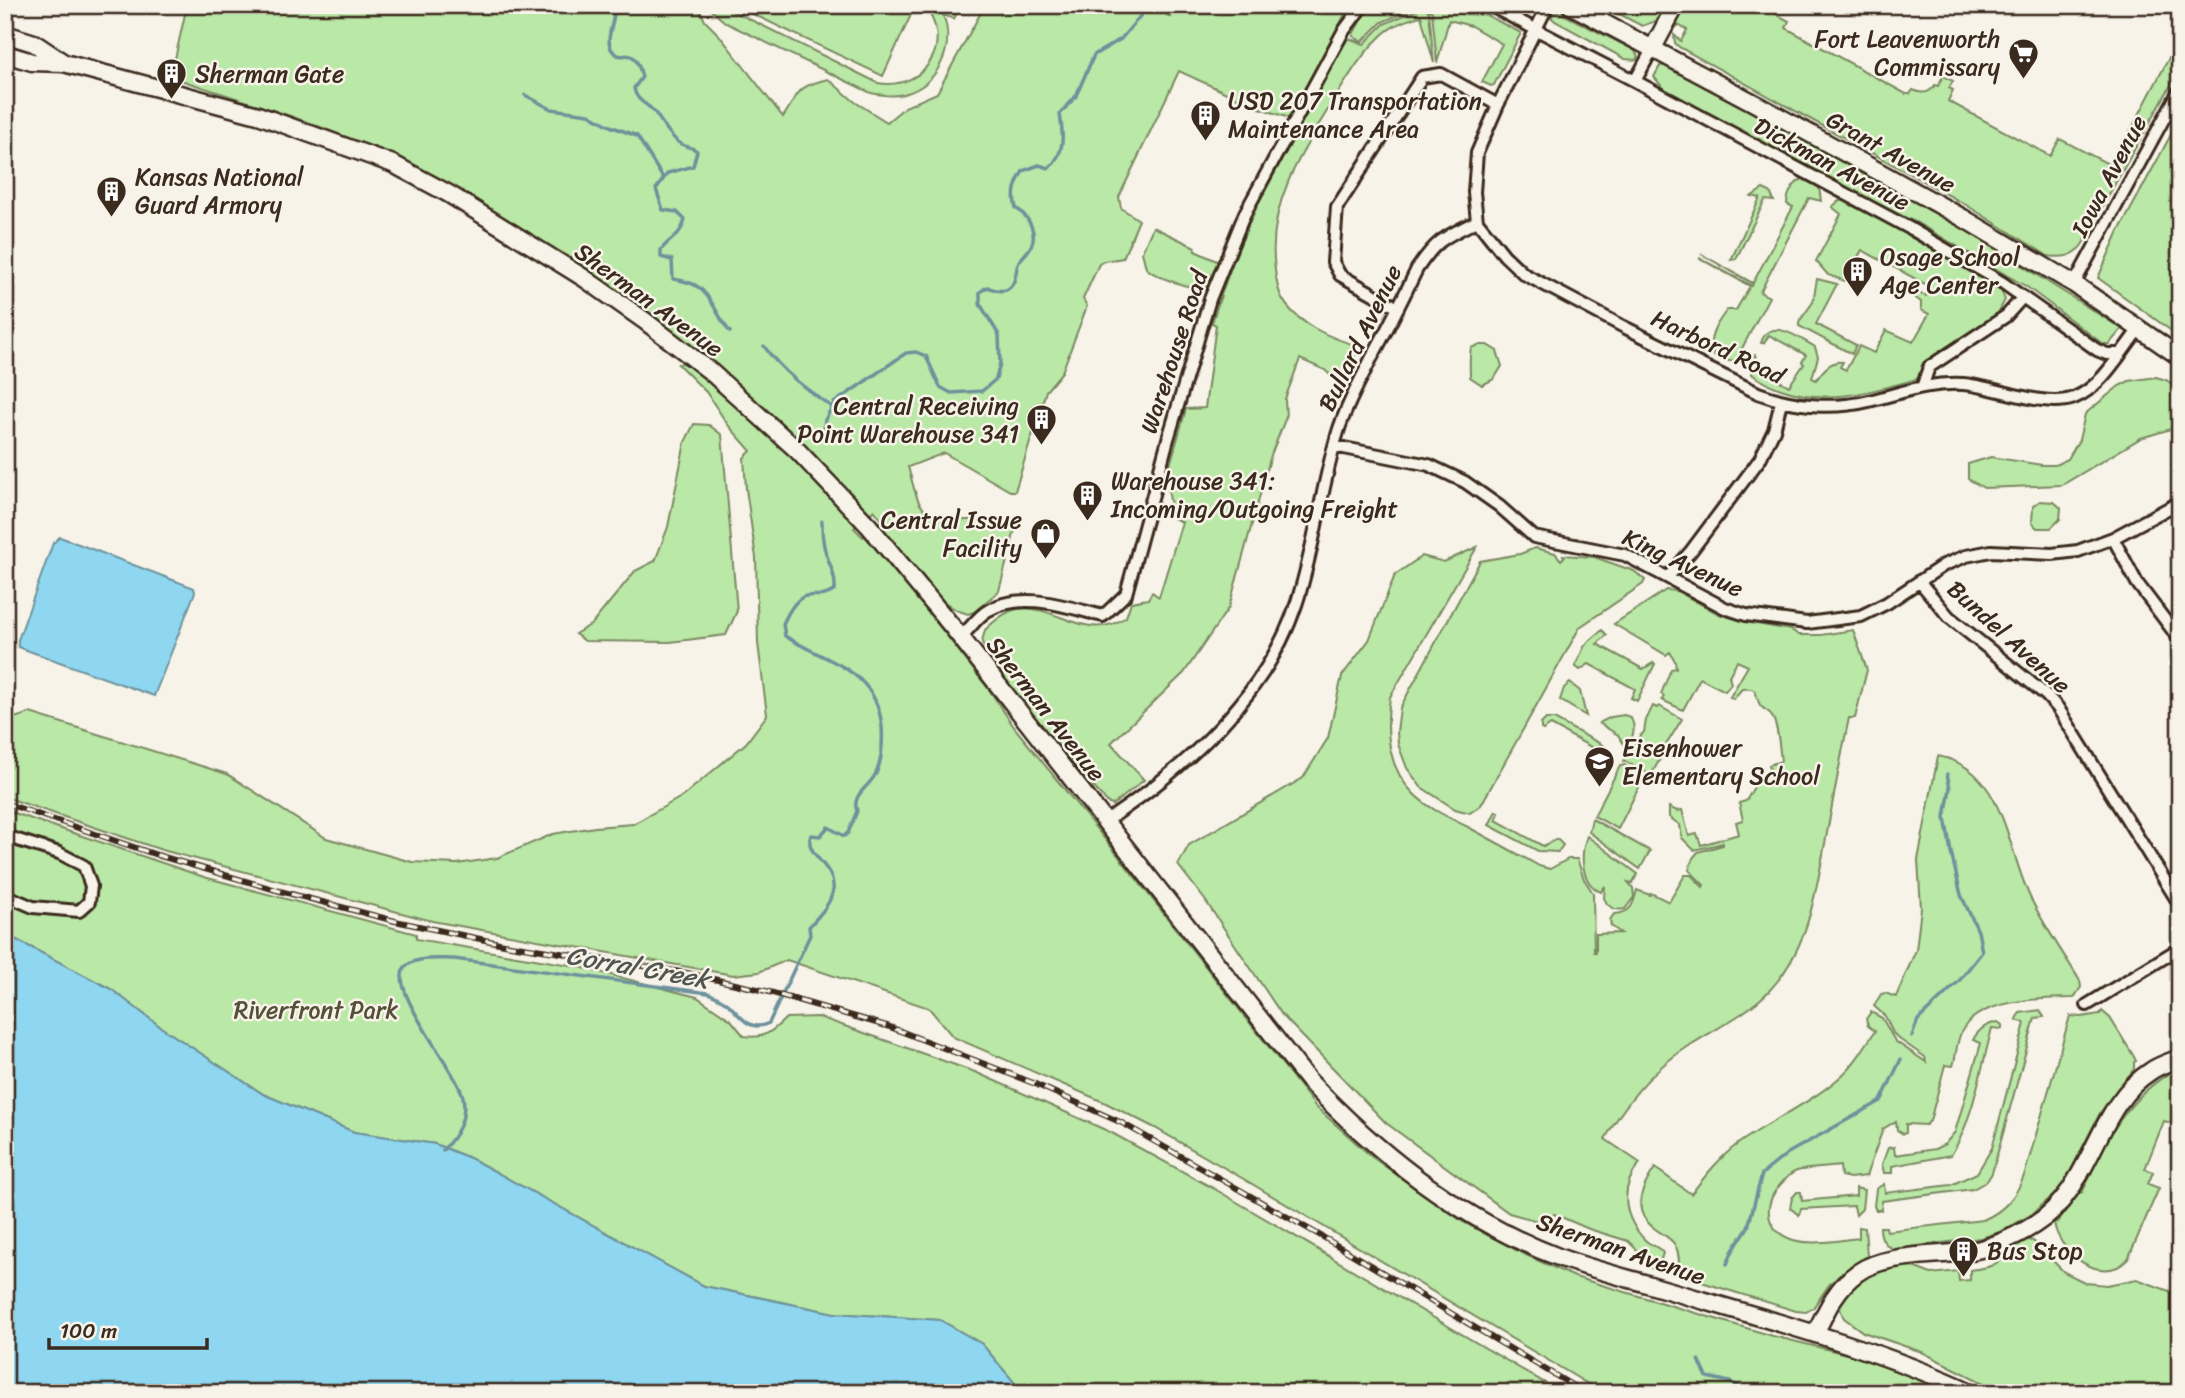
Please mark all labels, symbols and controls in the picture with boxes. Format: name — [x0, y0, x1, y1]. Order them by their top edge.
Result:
place label: Fort Leavenworth Commissary — [1815, 18, 2001, 88]
supermarket icon: Fort Leavenworth Commissary — [2006, 36, 2040, 80]
place label: Sherman Gate — [195, 53, 344, 95]
building icon: Sherman Gate — [155, 57, 189, 101]
place label: USD 207 Transportation Maintenance Area — [1228, 80, 1482, 150]
building icon: USD 207 Transportation Maintenance Area — [1188, 98, 1222, 142]
street label: Grant Avenue — [1818, 99, 1964, 205]
street label: Dickman Avenue — [1746, 105, 1918, 223]
street label: Iowa Avenue — [2059, 107, 2159, 246]
place label: Kansas National Guard Armory — [135, 156, 305, 226]
building icon: Kansas National Guard Armory — [95, 174, 129, 218]
street label: Sherman Avenue — [565, 231, 733, 369]
place label: Osage School Age Center — [1879, 236, 2021, 306]
building icon: Osage School Age Center — [1840, 254, 1874, 298]
street label: Bullard Avenue — [1306, 257, 1414, 419]
street label: Warehouse Road — [1128, 263, 1221, 439]
street label: Harbord Road — [1644, 298, 1793, 397]
place label: Central Receiving Point Warehouse 341 — [797, 385, 1019, 455]
building icon: Central Receiving Point Warehouse 341 — [1025, 403, 1059, 447]
place label: Warehouse 341: Incoming/Outgoing Freight — [1110, 460, 1398, 530]
building icon: Warehouse 341: Incoming/Outgoing Freight — [1071, 478, 1105, 522]
place label: Central Issue Facility — [881, 499, 1023, 569]
shop icon: Central Issue Facility — [1028, 517, 1062, 561]
street label: King Avenue — [1615, 517, 1751, 609]
street label: Bundel Avenue — [1937, 569, 2081, 705]
street label: Sherman Avenue — [975, 627, 1117, 791]
place label: Eisenhower Elementary School — [1622, 727, 1821, 797]
school or university icon: Eisenhower Elementary School — [1582, 745, 1616, 789]
water label: Corral Creek — [563, 932, 716, 1003]
park label: Riverfront Park — [234, 989, 399, 1031]
street label: Sherman Avenue — [1531, 1200, 1711, 1298]
place label: Bus Stop — [1987, 1230, 2083, 1272]
building icon: Bus Stop — [1947, 1234, 1981, 1278]
scale bar — [49, 1307, 206, 1351]
text: 100 m — [60, 1312, 117, 1350]

